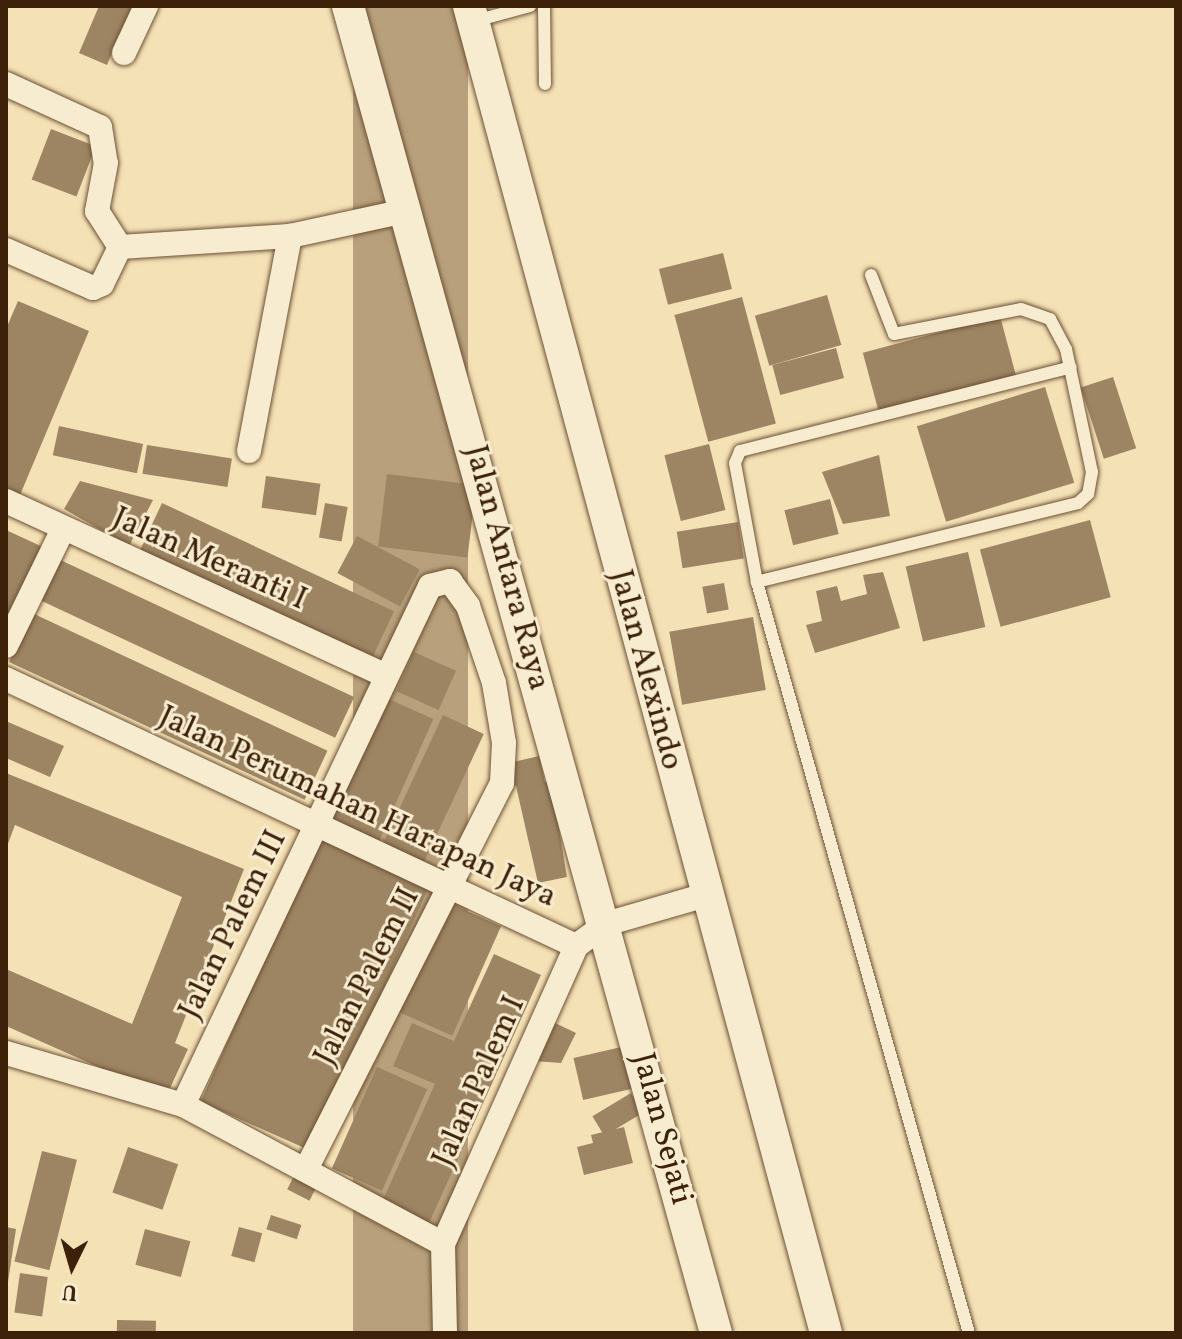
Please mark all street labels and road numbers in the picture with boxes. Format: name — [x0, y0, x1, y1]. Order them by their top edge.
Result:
street label: Jalan Antara Raya — [455, 441, 557, 695]
street label: Jalan Meranti I — [106, 500, 312, 620]
street label: Jalan Alexindo — [600, 566, 690, 774]
street label: Jalan Perumahan Harapan Jaya — [152, 699, 562, 917]
street label: Jalan Palem III — [172, 824, 296, 1026]
street label: Jalan Palem II — [307, 882, 429, 1072]
street label: Jalan Palem I — [425, 991, 535, 1173]
street label: Jalan Sejati — [622, 1049, 700, 1209]

